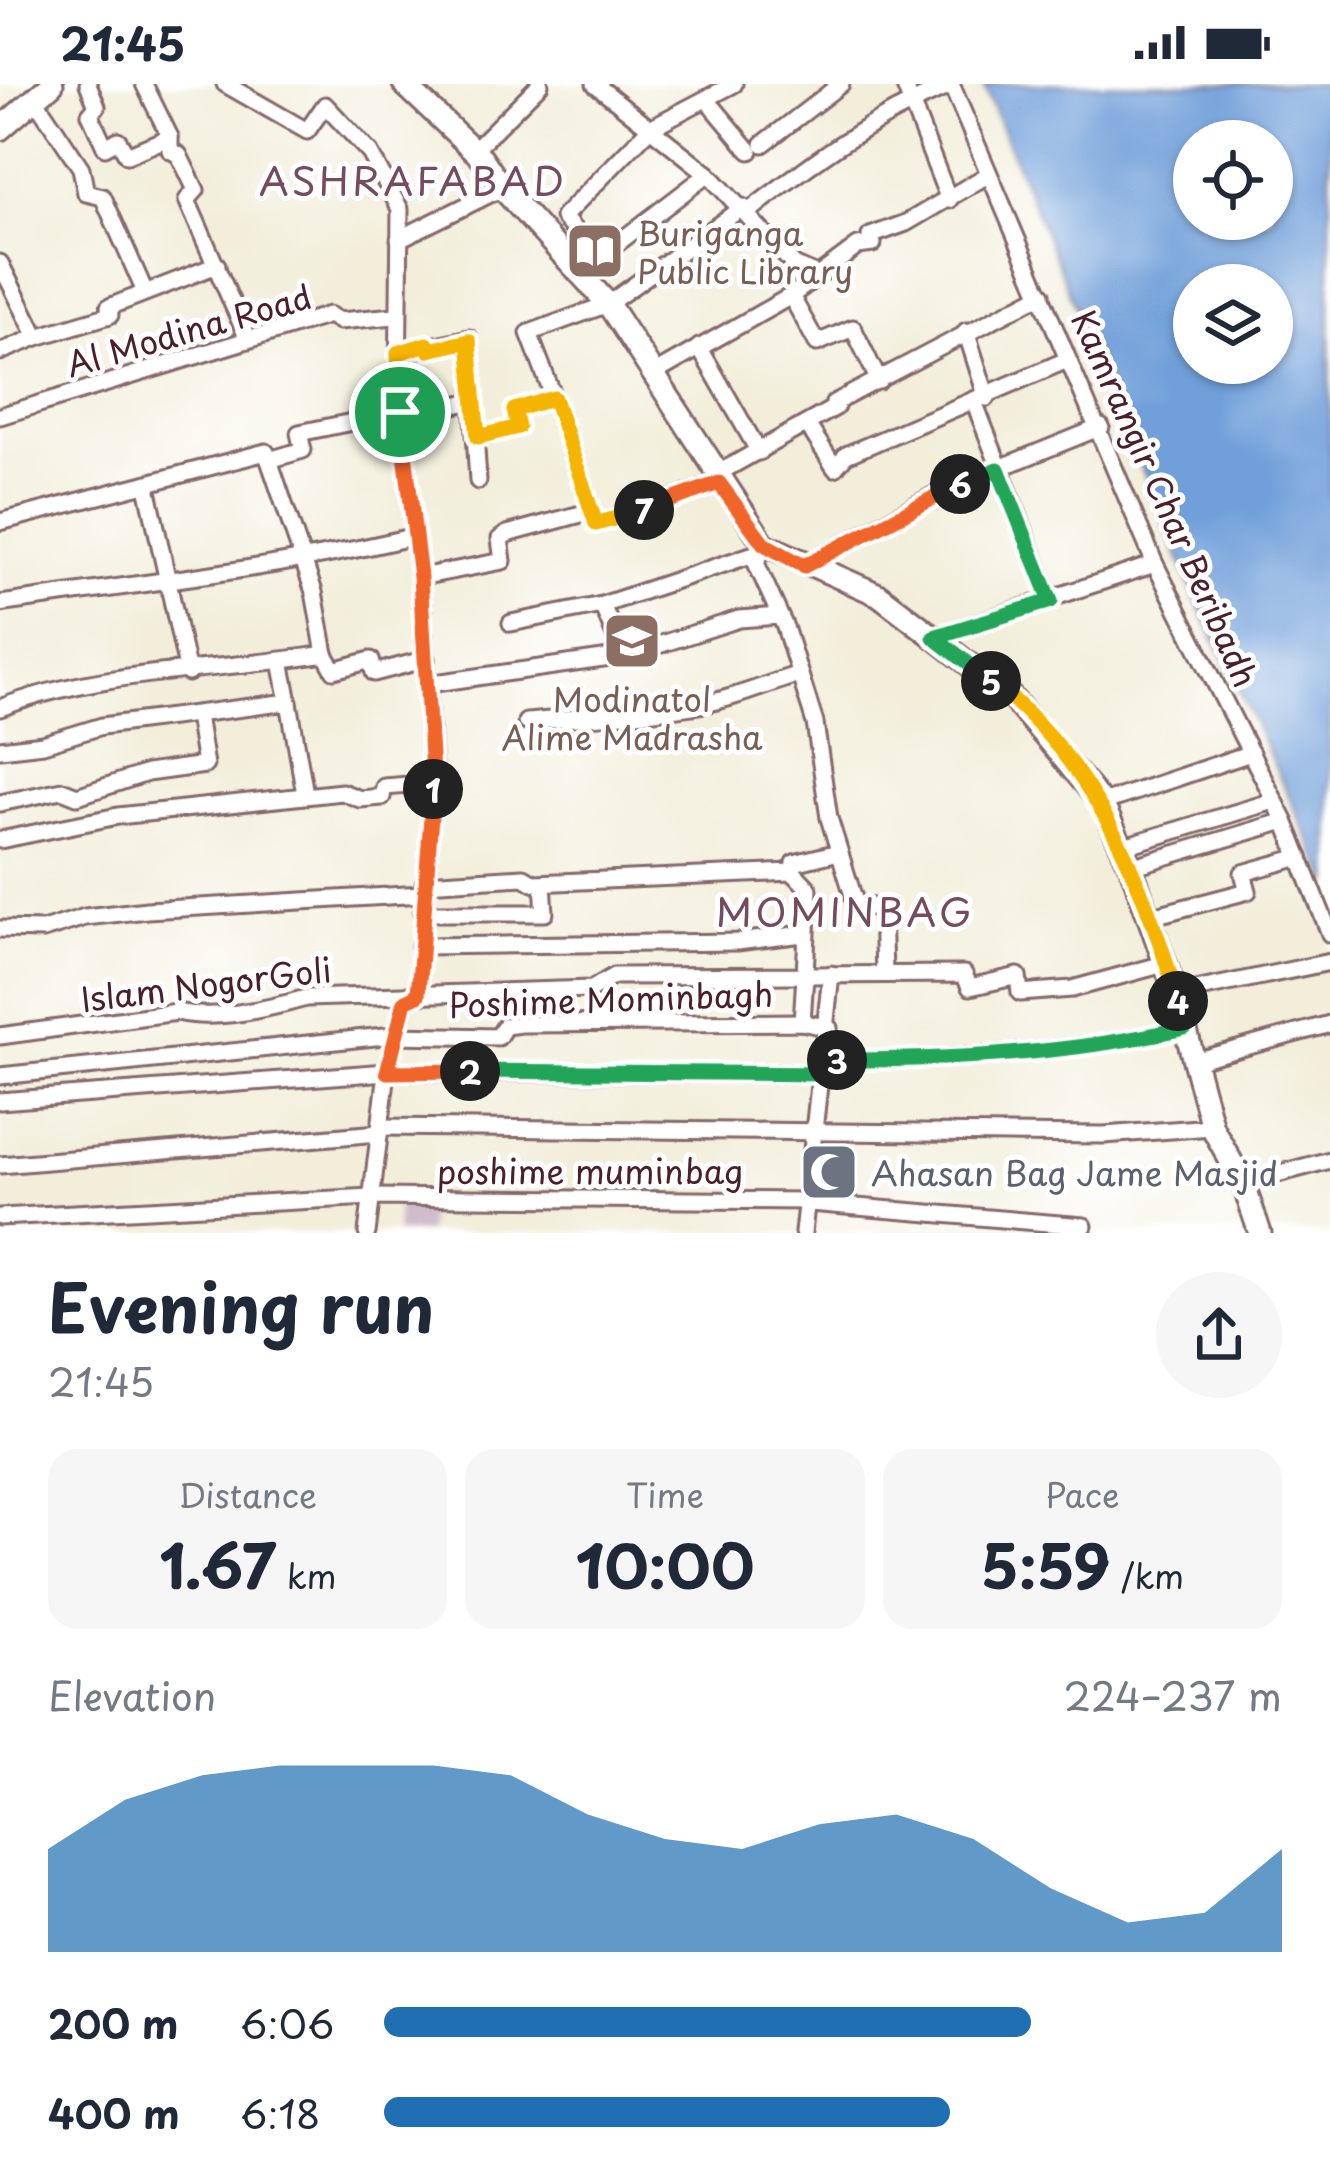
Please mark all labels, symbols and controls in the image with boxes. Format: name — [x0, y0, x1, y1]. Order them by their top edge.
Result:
text: 21:45 — [60, 8, 185, 76]
map controls — [1173, 120, 1293, 384]
button: locate — [1173, 120, 1293, 240]
district label: ASHRAFABAD — [259, 150, 567, 209]
place label: Buriganga Public Library — [637, 207, 853, 295]
library icon: Buriganga Public Library — [564, 220, 626, 282]
button: layers — [1173, 264, 1293, 384]
street label: Al Modina Road — [60, 270, 316, 388]
street label: Kamrangir Char Beribadh — [1060, 302, 1272, 694]
pin — [349, 361, 451, 463]
icon: arrive — [367, 379, 433, 445]
pin: 6 — [930, 454, 990, 514]
text: 6 — [948, 459, 972, 509]
pin: 7 — [614, 480, 674, 540]
text: 7 — [635, 485, 653, 535]
school or university icon: Modinatol Alime Madrasha — [601, 610, 663, 672]
pin: 5 — [961, 651, 1021, 711]
text: 5 — [980, 656, 1002, 706]
place label: Modinatol Alime Madrasha — [502, 673, 763, 761]
pin: 1 — [403, 759, 463, 819]
text: 1 — [425, 764, 441, 814]
district label: MOMINBAG — [716, 881, 974, 940]
street label: Islam NogorGoli — [78, 943, 334, 1023]
street label: Poshime Mominbagh — [448, 967, 774, 1029]
pin: 4 — [1148, 971, 1208, 1031]
text: 4 — [1167, 976, 1189, 1026]
pin: 3 — [807, 1030, 867, 1090]
text: 3 — [826, 1035, 848, 1085]
pin: 2 — [440, 1041, 500, 1101]
text: 2 — [458, 1046, 482, 1096]
mosque icon: Ahasan Bag Jame Masjid — [798, 1141, 860, 1203]
street label: poshime muminbag — [437, 1145, 743, 1195]
place label: Ahasan Bag Jame Masjid — [871, 1147, 1278, 1197]
text: Evening run — [48, 1256, 434, 1355]
button: share — [1156, 1272, 1282, 1398]
text: 21:45 — [48, 1351, 154, 1410]
text: Distance — [178, 1469, 317, 1519]
text: Time — [626, 1469, 704, 1519]
text: Pace — [1045, 1469, 1120, 1519]
text: 1.67 — [159, 1519, 276, 1609]
text: 10:00 — [575, 1519, 755, 1609]
text: 5:59 — [981, 1519, 1110, 1609]
text: km — [276, 1550, 336, 1600]
text: /km — [1110, 1550, 1184, 1600]
text: Elevation — [48, 1665, 216, 1724]
text: 224–237 m — [1064, 1665, 1282, 1724]
text: 200 m — [48, 1993, 178, 2052]
text: 6:06 — [240, 1993, 334, 2052]
text: 400 m — [48, 2083, 180, 2142]
text: 6:18 — [240, 2083, 320, 2142]

